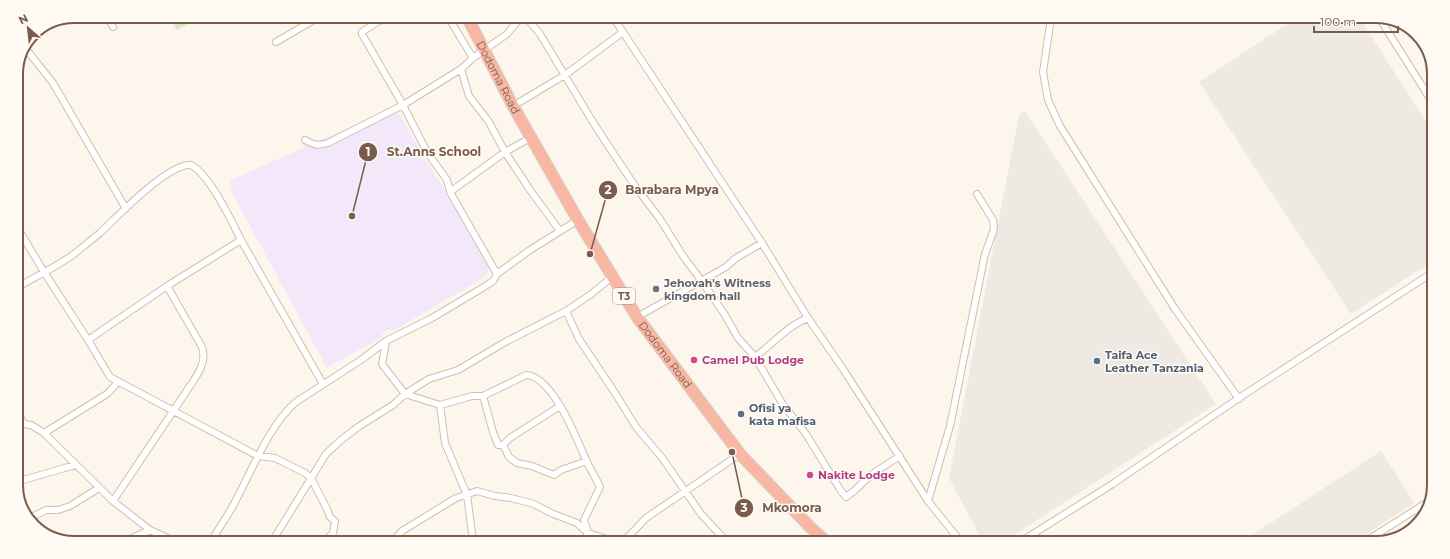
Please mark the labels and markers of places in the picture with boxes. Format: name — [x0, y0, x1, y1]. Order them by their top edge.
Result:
callout: St.Anns School — [358, 140, 489, 164]
callout: Barabara Mpya — [598, 178, 727, 202]
place label: Jehovah's Witness kingdom hall — [663, 276, 771, 303]
marker: Jehovah's Witness kingdom hall — [651, 284, 661, 294]
place label: Taifa Ace Leather Tanzania — [1105, 348, 1204, 375]
place label: Camel Pub Lodge — [702, 353, 804, 367]
marker: Camel Pub Lodge — [689, 355, 699, 365]
marker: Taifa Ace Leather Tanzania — [1092, 356, 1102, 366]
place label: Ofisi ya kata mafisa — [749, 401, 816, 428]
marker: Ofisi ya kata mafisa — [736, 409, 746, 419]
place label: Nakite Lodge — [818, 468, 895, 482]
marker: Nakite Lodge — [805, 470, 815, 480]
callout: Mkomora — [734, 496, 830, 520]

